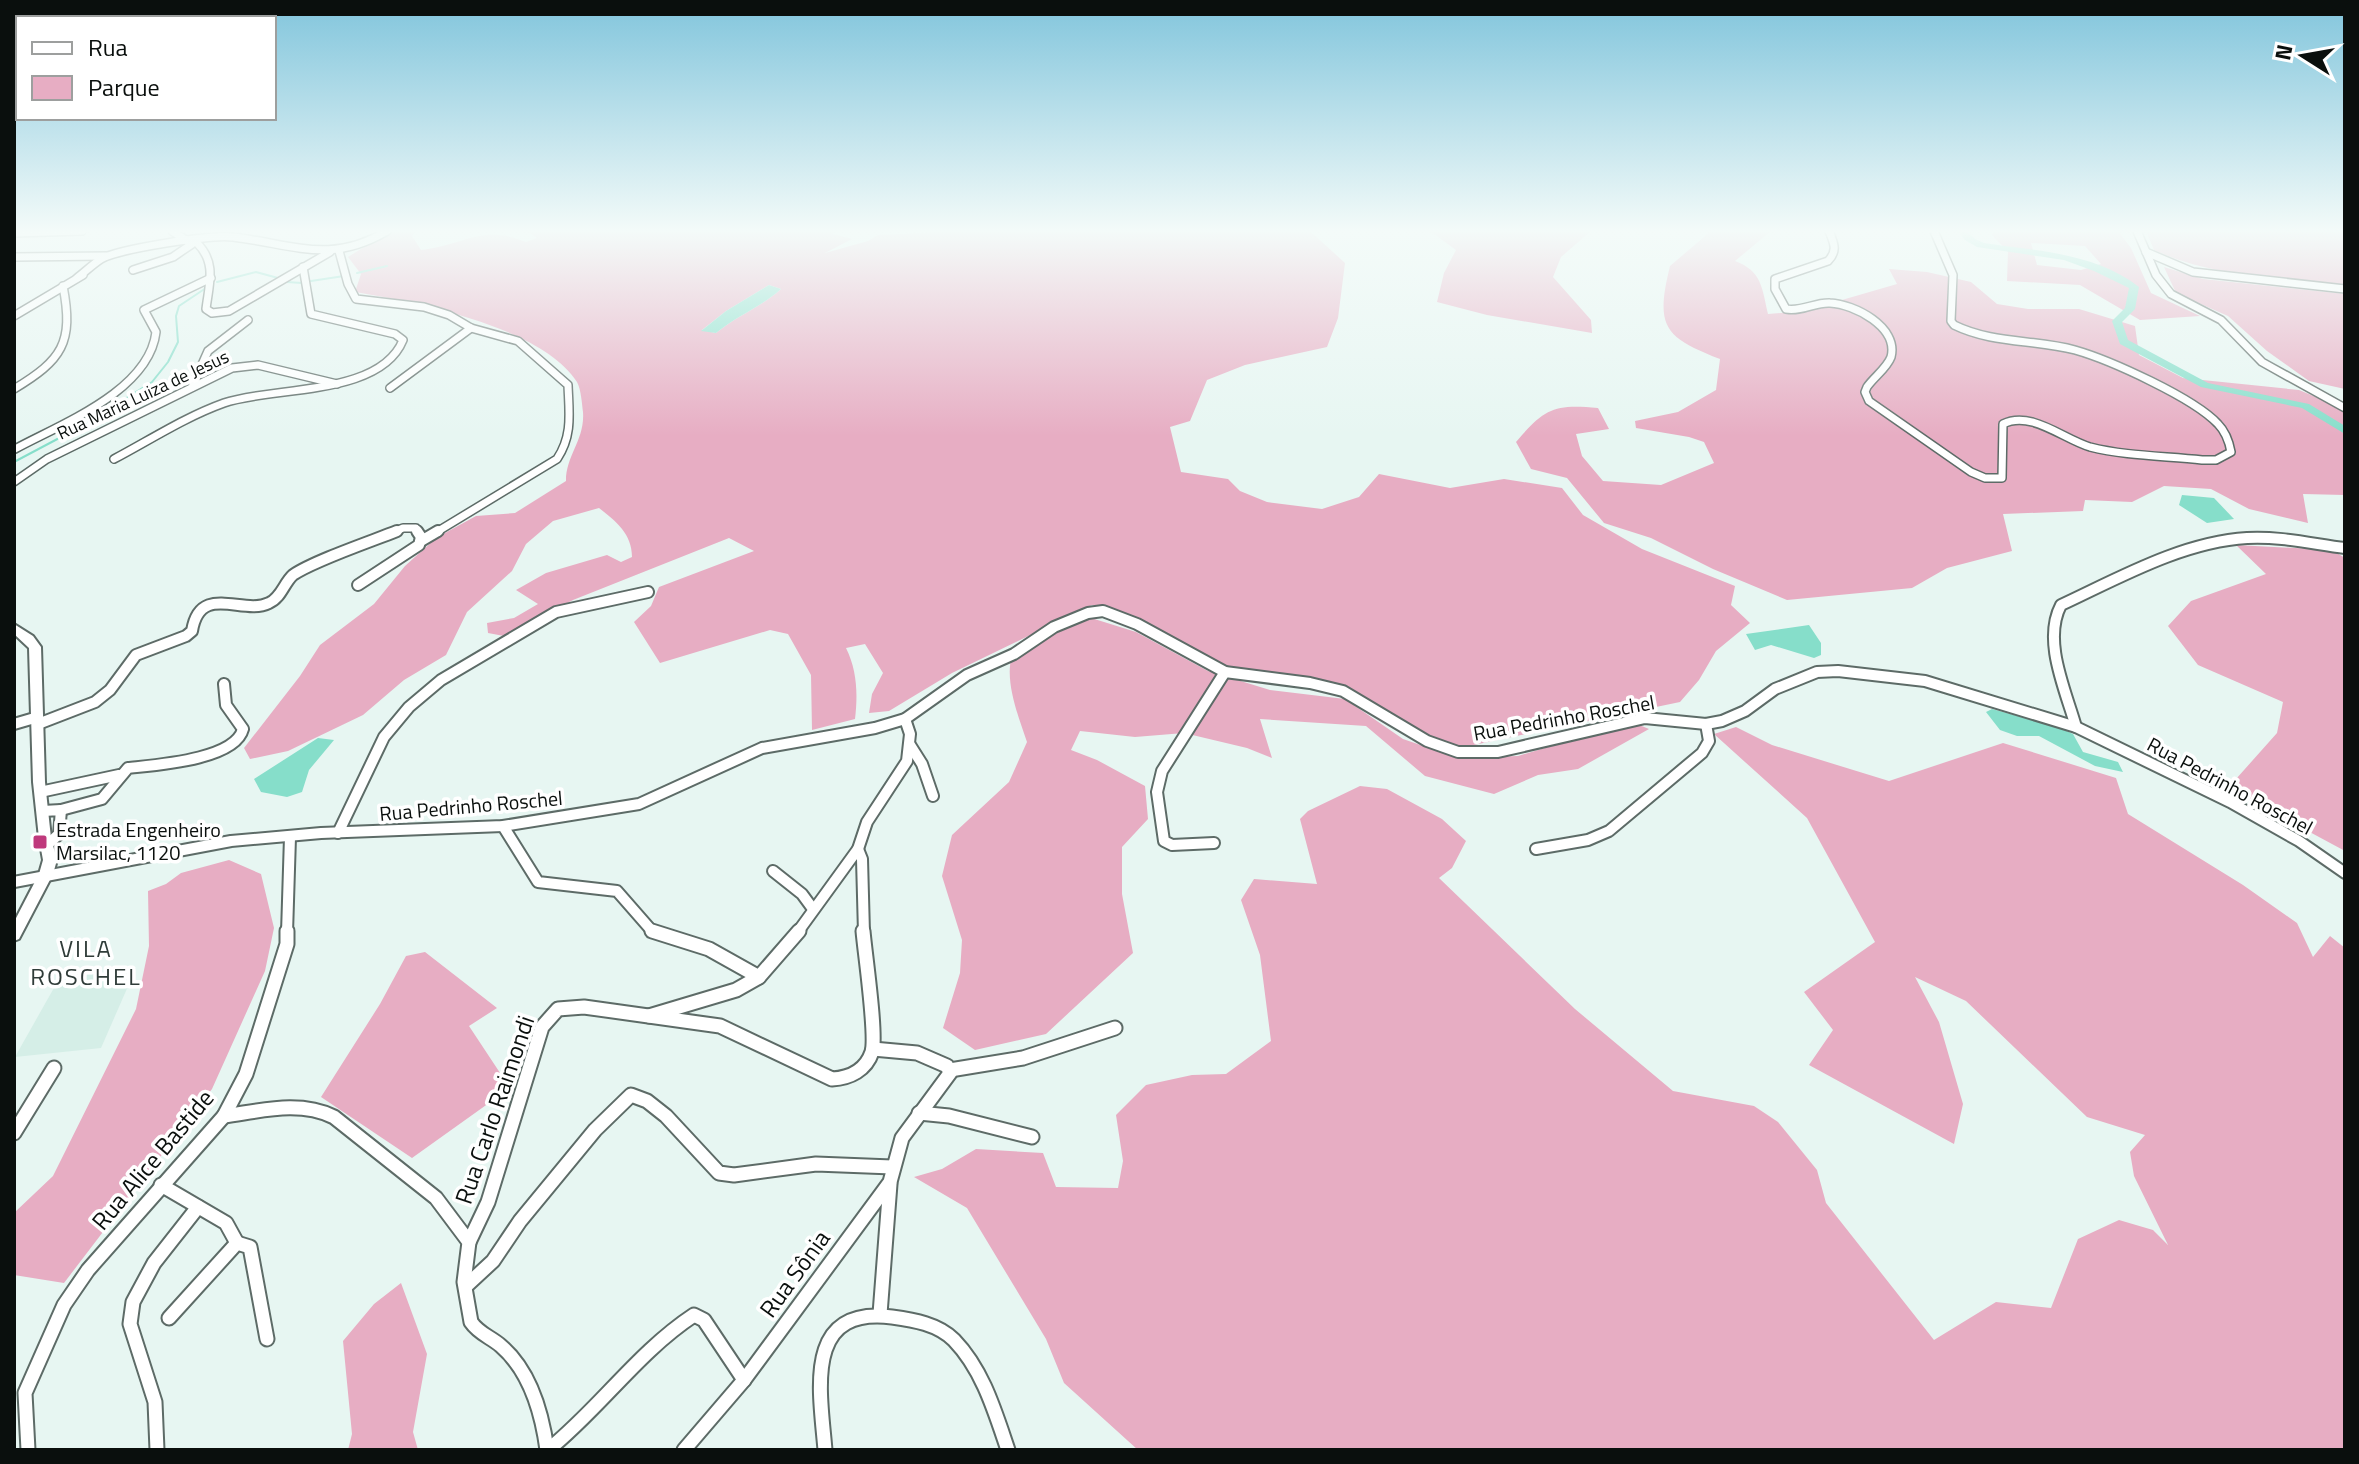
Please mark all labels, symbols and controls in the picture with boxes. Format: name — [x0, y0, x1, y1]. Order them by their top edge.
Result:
legend — [16, 16, 276, 120]
north arrow — [2263, 16, 2343, 96]
text: Rua — [88, 29, 127, 65]
text: N — [2265, 41, 2302, 63]
text: Parque — [88, 69, 160, 105]
street label: Rua Maria Luiza de Jesus — [52, 343, 233, 446]
street label: Rua Pedrinho Roschel — [1471, 686, 1657, 749]
street label: Rua Pedrinho Roschel — [2142, 729, 2319, 842]
street label: Rua Pedrinho Roschel — [378, 782, 564, 829]
place label: Estrada Engenheiro Marsilac, 1120 — [56, 814, 221, 868]
marker: Estrada Engenheiro Marsilac, 1120 — [31, 833, 49, 851]
district label: VILA ROSCHEL — [30, 930, 142, 994]
street label: Rua Carlo Raimondi — [445, 1011, 543, 1209]
street label: Rua Alice Bastide — [83, 1081, 222, 1238]
street label: Rua Sônia — [750, 1222, 838, 1325]

